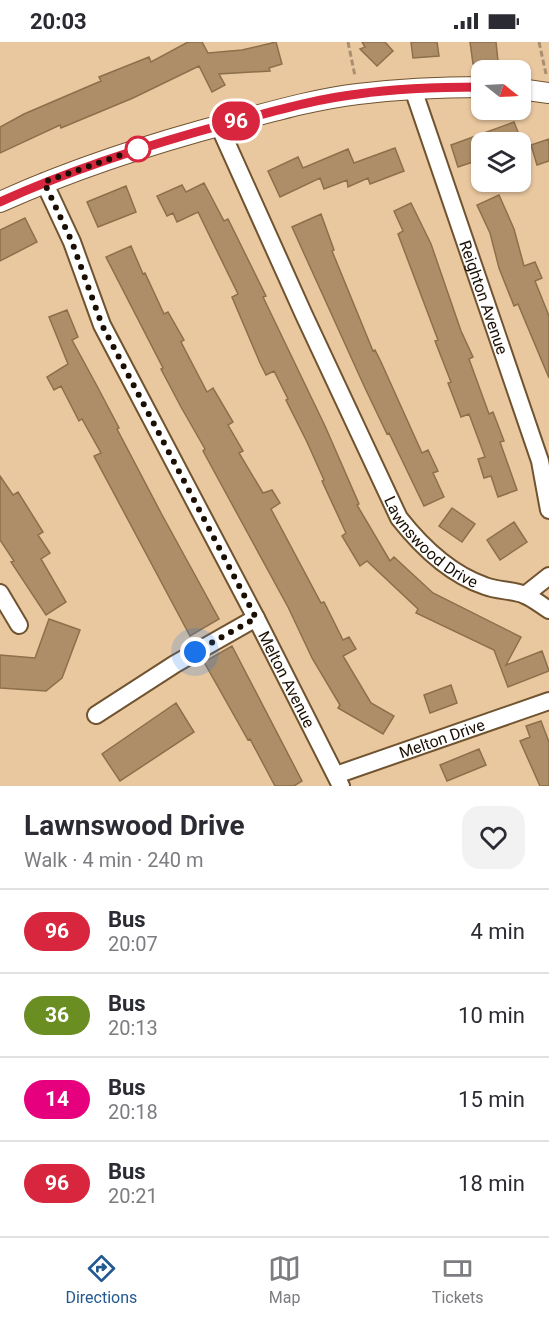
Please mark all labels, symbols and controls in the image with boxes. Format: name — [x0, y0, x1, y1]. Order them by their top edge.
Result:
text: 20:03 — [30, 9, 87, 34]
north arrow — [471, 60, 531, 120]
map controls — [471, 60, 531, 192]
line badge: 96 — [209, 102, 263, 140]
text: 96 — [224, 109, 248, 133]
button: layers — [471, 132, 531, 192]
unlabelled marker — [125, 136, 151, 162]
street label: Reighton Avenue — [456, 238, 512, 357]
street label: Lawnswood Drive — [381, 493, 481, 592]
street label: Melton Avenue — [255, 628, 319, 731]
your location — [180, 637, 210, 667]
street label: Melton Drive — [396, 715, 487, 762]
button: heart — [462, 806, 525, 869]
text: Lawnswood Drive — [24, 809, 245, 842]
text: Walk · 4 min · 240 m — [24, 848, 203, 872]
text: Bus — [108, 907, 146, 932]
text: 96 — [45, 919, 69, 943]
text: 4 min — [470, 919, 525, 944]
text: 20:07 — [108, 932, 158, 956]
text: Bus — [108, 991, 146, 1016]
text: 36 — [45, 1003, 69, 1027]
text: 10 min — [458, 1003, 525, 1028]
text: 20:13 — [108, 1016, 158, 1040]
text: Bus — [108, 1075, 146, 1100]
text: 14 — [45, 1087, 69, 1111]
text: 15 min — [458, 1087, 525, 1112]
text: 20:18 — [108, 1100, 158, 1124]
text: Bus — [108, 1159, 146, 1184]
text: 96 — [45, 1171, 69, 1195]
text: 18 min — [458, 1171, 525, 1196]
text: 20:21 — [108, 1184, 158, 1208]
tab: Directions — [65, 1252, 137, 1307]
tab: Map — [268, 1252, 301, 1307]
tab: Tickets — [432, 1252, 484, 1307]

